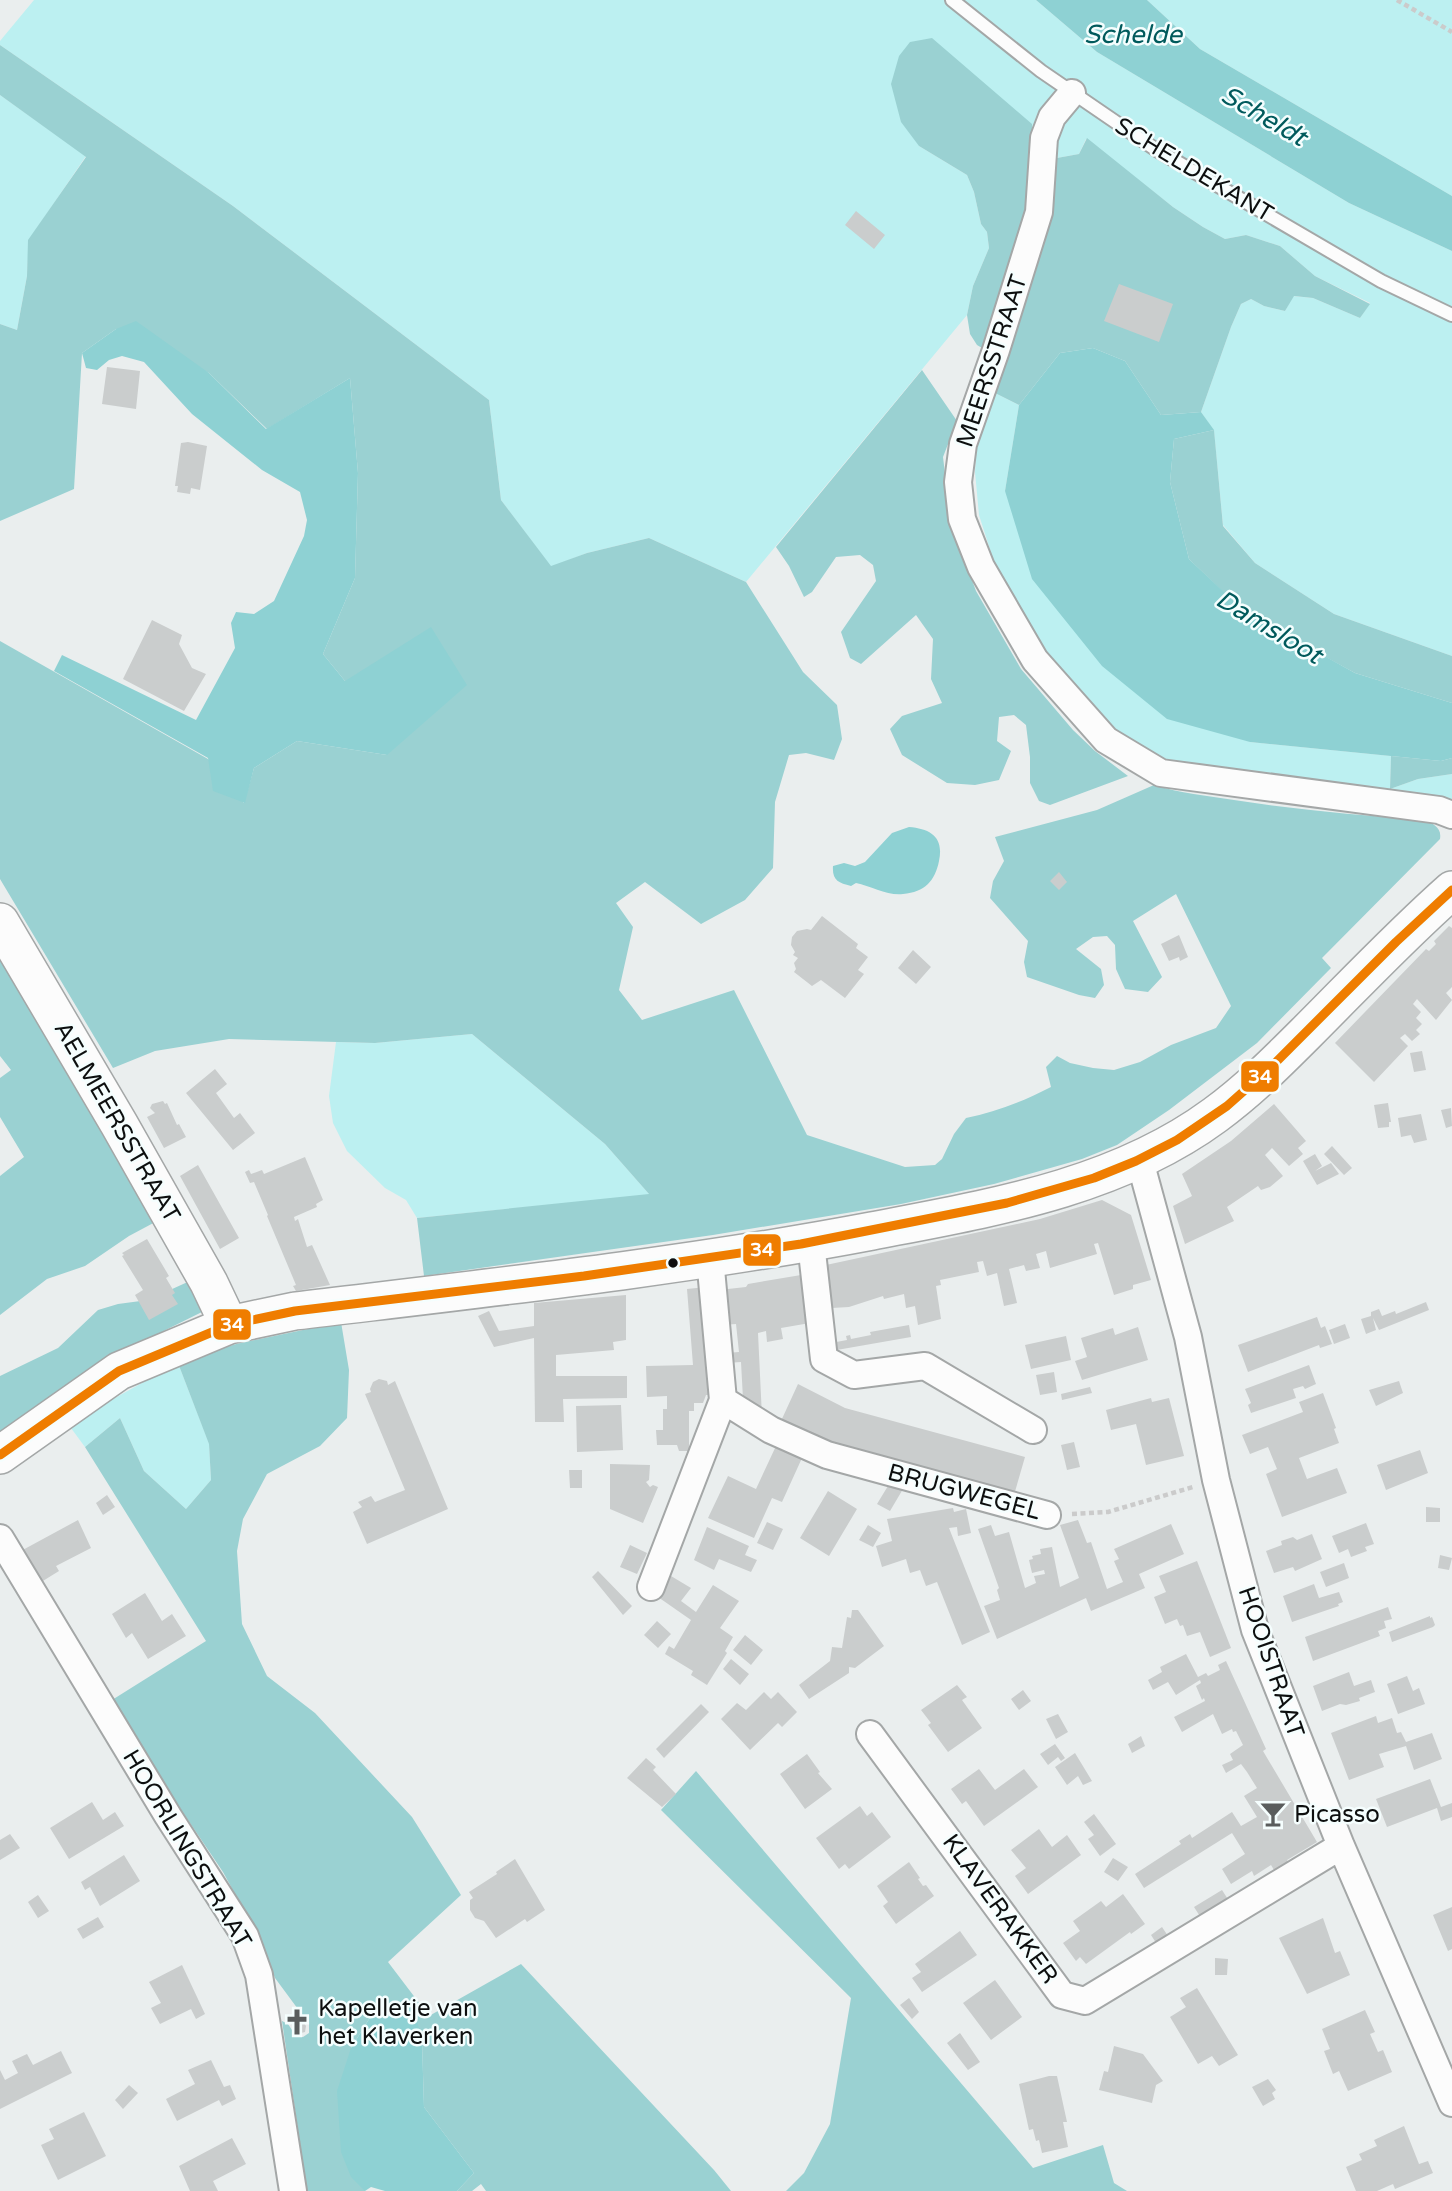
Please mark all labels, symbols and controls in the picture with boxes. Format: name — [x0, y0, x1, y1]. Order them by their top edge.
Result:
water label: Schelde — [1084, 19, 1183, 50]
water label: Scheldt — [1216, 79, 1315, 154]
street label: SCHELDEKANT — [1110, 111, 1279, 229]
street label: MEERSSTRAAT — [950, 271, 1034, 451]
water label: Damsloot — [1210, 583, 1330, 672]
street label: AELMEERSSTRAAT — [48, 1017, 186, 1228]
line badge: 34 — [1240, 1060, 1280, 1093]
text: 34 — [1248, 1066, 1272, 1088]
line badge: 34 — [742, 1233, 782, 1267]
text: 34 — [750, 1239, 774, 1261]
unlabelled marker — [666, 1256, 680, 1270]
line badge: 34 — [212, 1308, 252, 1341]
text: 34 — [220, 1314, 244, 1336]
street label: BRUGWEGEL — [885, 1458, 1044, 1526]
street label: HOOISTRAAT — [1232, 1583, 1311, 1742]
street label: HOORLINGSTRAAT — [116, 1745, 258, 1954]
bar icon: Picasso — [1258, 1799, 1288, 1829]
place label: Picasso — [1294, 1800, 1380, 1829]
street label: KLAVERAKKER — [936, 1829, 1064, 1989]
place label: Kapelletje van het Klaverken — [318, 1994, 478, 2051]
church icon: Kapelletje van het Klaverken — [282, 2007, 312, 2037]

